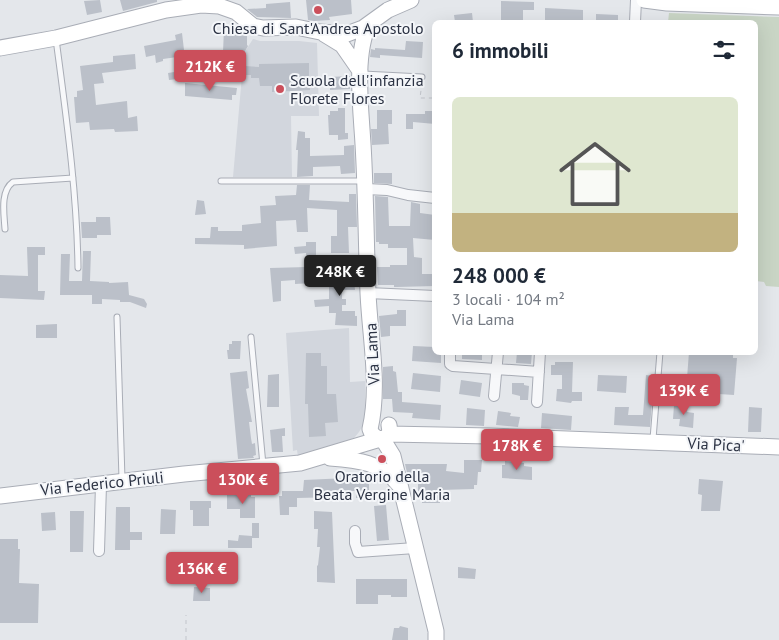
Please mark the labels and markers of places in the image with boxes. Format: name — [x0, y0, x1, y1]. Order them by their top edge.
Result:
marker: Chiesa di Sant'Andrea Apostolo — [312, 4, 324, 16]
place label: Chiesa di Sant'Andrea Apostolo — [213, 18, 423, 38]
pin: 212K € — [169, 49, 251, 92]
place label: Scuola dell'infanzia Florete Flores — [290, 70, 424, 108]
marker: Scuola dell'infanzia Florete Flores — [274, 83, 286, 95]
pin: 248K € — [299, 254, 381, 297]
pin: 139K € — [643, 374, 725, 416]
pin: 178K € — [476, 428, 558, 471]
marker: Oratorio della Beata Vergine Maria — [376, 453, 388, 465]
pin: 130K € — [202, 462, 284, 505]
place label: Oratorio della Beata Vergine Maria — [314, 466, 450, 504]
pin: 136K € — [161, 552, 243, 594]

